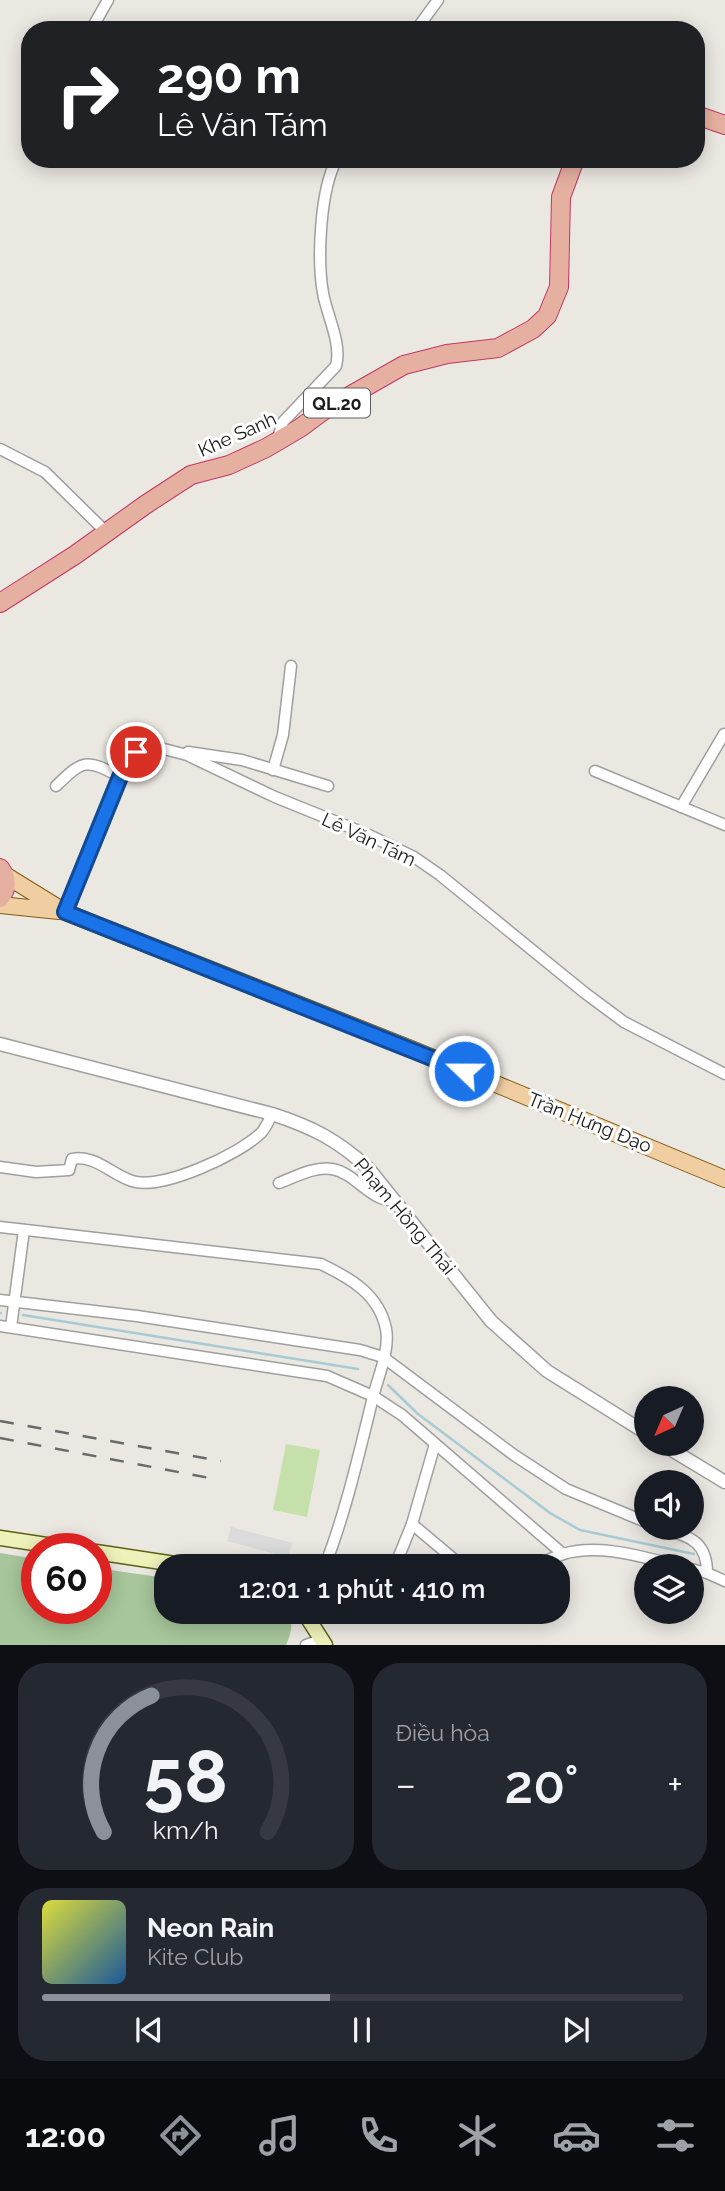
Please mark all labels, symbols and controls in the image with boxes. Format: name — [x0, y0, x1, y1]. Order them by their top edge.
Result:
text: 290 m — [157, 47, 301, 104]
icon: right — [42, 49, 133, 140]
text: Lê Văn Tám — [157, 106, 328, 143]
road number: QL.20 — [304, 388, 370, 418]
street label: Khe Sanh — [194, 407, 280, 461]
pin — [106, 722, 166, 782]
icon: arrive — [117, 733, 155, 771]
street label: Lê Văn Tám — [318, 808, 420, 870]
position arrow — [427, 1034, 501, 1108]
street label: Trần Hưng Đạo — [525, 1087, 655, 1157]
street label: Phạm Hồng Thái — [350, 1153, 460, 1279]
north arrow — [634, 1386, 704, 1456]
map controls — [634, 1386, 704, 1624]
button: sound — [634, 1470, 704, 1540]
speed limit sign: 60 — [21, 1533, 112, 1624]
button: layers — [634, 1554, 704, 1624]
text: 12:01 · 1 phút · 410 m — [239, 1574, 485, 1604]
text: Điều hòa — [396, 1719, 490, 1746]
text: 58 — [144, 1735, 228, 1820]
text: 20° — [505, 1754, 579, 1815]
text: − — [396, 1762, 416, 1807]
text: + — [667, 1762, 683, 1807]
text: km/h — [153, 1815, 219, 1845]
text: Neon Rain — [147, 1913, 274, 1943]
text: Kite Club — [147, 1943, 244, 1970]
icon: previous — [130, 2011, 168, 2049]
icon: pause — [343, 2011, 381, 2049]
icon: next — [557, 2011, 595, 2049]
icon: directions — [156, 2111, 205, 2160]
icon: music — [255, 2111, 304, 2160]
icon: phone — [354, 2111, 403, 2160]
icon: climate — [453, 2111, 502, 2160]
icon: car — [552, 2111, 601, 2160]
icon: filters — [651, 2111, 700, 2160]
text: 12:00 — [25, 2117, 106, 2154]

